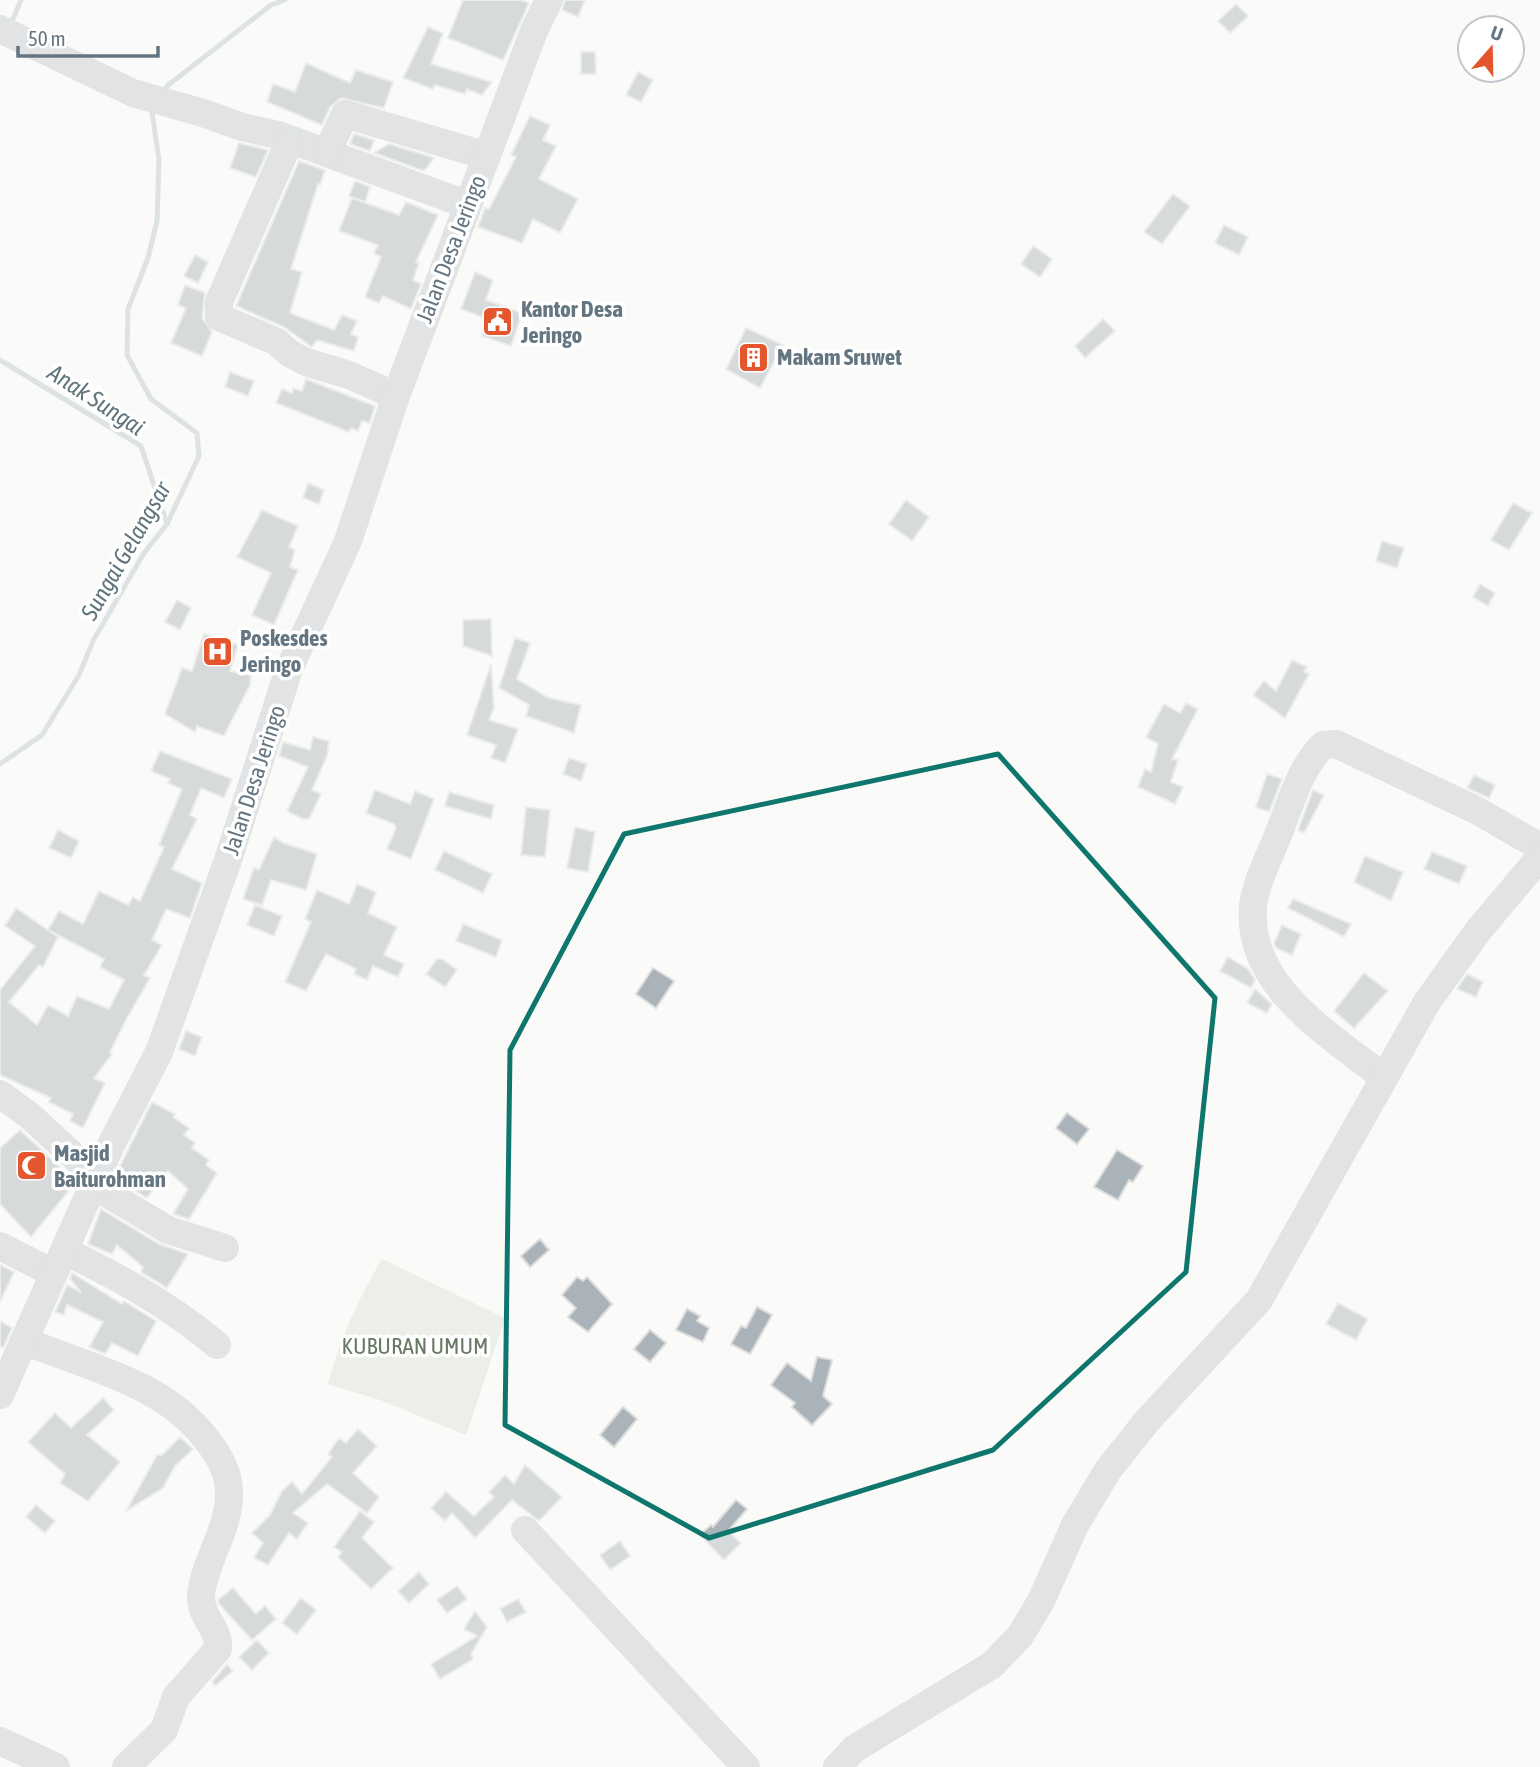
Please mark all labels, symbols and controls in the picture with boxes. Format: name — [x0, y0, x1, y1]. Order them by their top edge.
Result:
scale bar — [18, 14, 158, 58]
north arrow — [1456, 14, 1526, 84]
text: U — [1488, 21, 1506, 45]
text: 50 m — [28, 26, 66, 50]
street label: Jalan Desa Jeringo — [411, 172, 491, 326]
place label: Kantor Desa Jeringo — [520, 296, 623, 348]
public building icon: Kantor Desa Jeringo — [481, 305, 515, 339]
building icon: Makam Sruwet — [737, 340, 771, 374]
place label: Makam Sruwet — [777, 344, 902, 370]
water label: Anak Sungai — [42, 358, 149, 441]
water label: Sungai Gelangsar — [75, 476, 176, 625]
place label: Poskesdes Jeringo — [239, 625, 328, 677]
hospital icon: Poskesdes Jeringo — [200, 634, 234, 668]
street label: Jalan Desa Jeringo — [218, 702, 290, 858]
place label: Masjid Baiturohman — [54, 1140, 166, 1192]
mosque icon: Masjid Baiturohman — [14, 1149, 48, 1183]
park label: KUBURAN UMUM — [342, 1333, 488, 1359]

